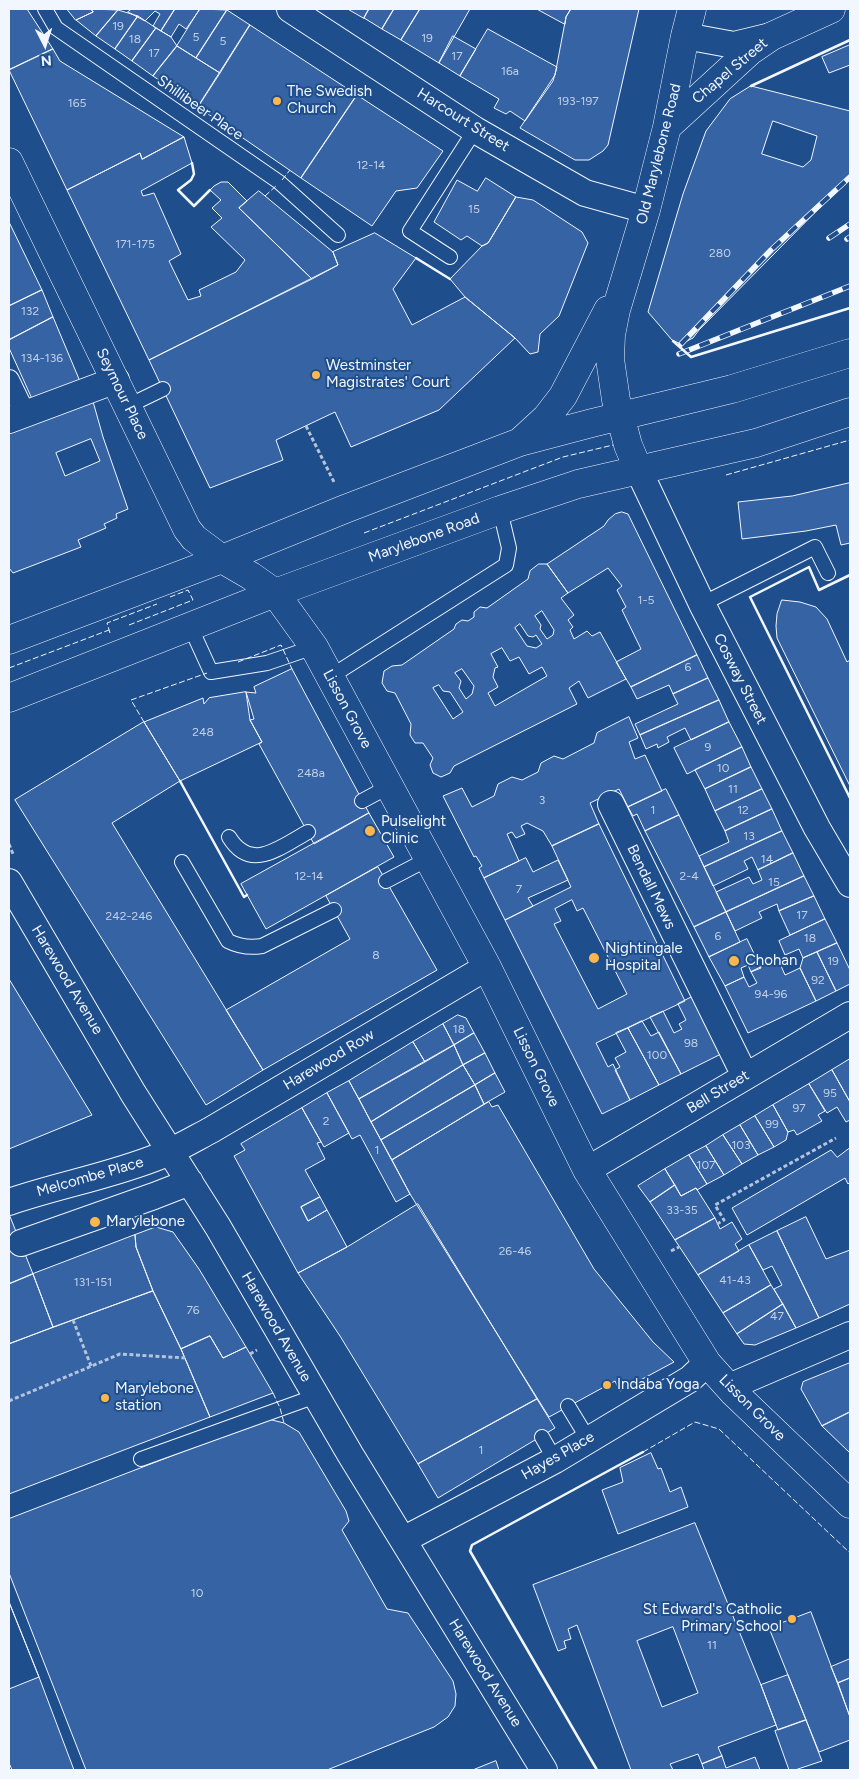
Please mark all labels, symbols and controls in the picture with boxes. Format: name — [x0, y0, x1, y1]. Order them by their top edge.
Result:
house number: 19 — [112, 19, 124, 33]
north arrow — [20, 20, 70, 70]
house number: 5 — [193, 30, 199, 44]
house number: 19 — [421, 31, 433, 45]
house number: 18 — [129, 32, 141, 46]
house number: 5 — [220, 34, 226, 48]
street label: Chapel Street — [689, 34, 771, 108]
house number: 17 — [148, 46, 160, 60]
house number: 17 — [451, 49, 463, 63]
text: N — [40, 52, 52, 69]
house number: 16a — [501, 64, 519, 78]
street label: Shillibeer Place — [153, 72, 247, 144]
street label: Old Marylebone Road — [633, 82, 685, 226]
place label: The Swedish Church — [287, 83, 372, 118]
street label: Harcourt Street — [413, 84, 513, 156]
house number: 193-197 — [557, 94, 599, 108]
marker: The Swedish Church — [271, 95, 283, 107]
house number: 165 — [68, 96, 86, 110]
house number: 12-14 — [356, 158, 386, 172]
house number: 15 — [468, 202, 480, 216]
house number: 171-175 — [115, 237, 155, 251]
house number: 280 — [709, 246, 731, 260]
house number: 132 — [21, 304, 39, 318]
street label: Seymour Place — [92, 345, 152, 443]
house number: 134-136 — [21, 351, 63, 365]
place label: Westminster Magistrates' Court — [326, 357, 450, 392]
marker: Westminster Magistrates' Court — [310, 369, 322, 381]
street label: Marylebone Road — [366, 510, 482, 566]
house number: 1-5 — [638, 593, 654, 607]
street label: Cosway Street — [709, 631, 771, 727]
house number: 6 — [685, 660, 691, 674]
street label: Lisson Grove — [319, 666, 375, 752]
house number: 248 — [192, 725, 214, 739]
house number: 9 — [705, 740, 711, 754]
house number: 10 — [717, 761, 729, 775]
house number: 248a — [297, 766, 325, 780]
house number: 11 — [728, 782, 738, 796]
house number: 3 — [539, 793, 545, 807]
house number: 1 — [651, 803, 655, 817]
house number: 12 — [737, 803, 749, 817]
place label: Pulselight Clinic — [381, 813, 446, 848]
marker: Pulselight Clinic — [363, 824, 377, 838]
house number: 13 — [743, 829, 755, 843]
street label: Bendall Mews — [623, 842, 679, 932]
house number: 14 — [761, 852, 773, 866]
house number: 12-14 — [294, 869, 324, 883]
house number: 2-4 — [679, 869, 699, 883]
house number: 15 — [768, 875, 780, 889]
house number: 7 — [516, 882, 522, 896]
house number: 17 — [796, 908, 808, 922]
house number: 242-246 — [106, 909, 152, 923]
street label: Harewood Avenue — [27, 922, 107, 1038]
house number: 6 — [715, 929, 721, 943]
house number: 18 — [804, 931, 816, 945]
place label: Nightingale Hospital — [605, 940, 683, 975]
house number: 8 — [372, 948, 380, 962]
marker: Nightingale Hospital — [587, 951, 601, 965]
place label: Chohan — [745, 952, 797, 970]
marker: Chohan — [727, 954, 741, 968]
house number: 19 — [827, 954, 839, 968]
house number: 92 — [811, 973, 825, 987]
house number: 94-96 — [755, 987, 787, 1001]
house number: 18 — [453, 1022, 465, 1036]
street label: Lisson Grove — [509, 1024, 563, 1110]
street label: Harewood Row — [280, 1026, 378, 1094]
house number: 98 — [684, 1036, 698, 1050]
house number: 100 — [647, 1048, 667, 1062]
street label: Bell Street — [684, 1066, 752, 1118]
house number: 95 — [823, 1086, 837, 1100]
house number: 97 — [792, 1101, 806, 1115]
house number: 2 — [323, 1114, 329, 1128]
house number: 99 — [765, 1117, 779, 1131]
house number: 103 — [731, 1138, 751, 1152]
house number: 1 — [375, 1143, 379, 1157]
street label: Melcombe Place — [34, 1153, 146, 1201]
house number: 107 — [696, 1158, 716, 1172]
house number: 33-35 — [666, 1203, 698, 1217]
place label: Marylebone — [106, 1213, 185, 1231]
marker: Marylebone — [88, 1215, 102, 1229]
house number: 26-46 — [499, 1244, 531, 1258]
street label: Harewood Avenue — [237, 1269, 315, 1385]
house number: 41-43 — [719, 1273, 751, 1287]
house number: 131-151 — [74, 1275, 112, 1289]
house number: 76 — [186, 1303, 200, 1317]
house number: 47 — [770, 1309, 784, 1323]
street label: Lisson Grove — [715, 1371, 789, 1445]
place label: Indaba Yoga — [617, 1376, 699, 1394]
marker: Indaba Yoga — [601, 1379, 613, 1391]
place label: Marylebone station — [115, 1380, 194, 1415]
marker: Marylebone station — [99, 1392, 111, 1404]
street label: Hayes Place — [518, 1428, 598, 1484]
house number: 1 — [479, 1443, 483, 1457]
house number: 10 — [191, 1586, 203, 1600]
place label: St Edward's Catholic Primary School — [643, 1601, 782, 1636]
marker: St Edward's Catholic Primary School — [786, 1613, 798, 1625]
street label: Harewood Avenue — [444, 1616, 526, 1730]
house number: 11 — [707, 1638, 717, 1652]

